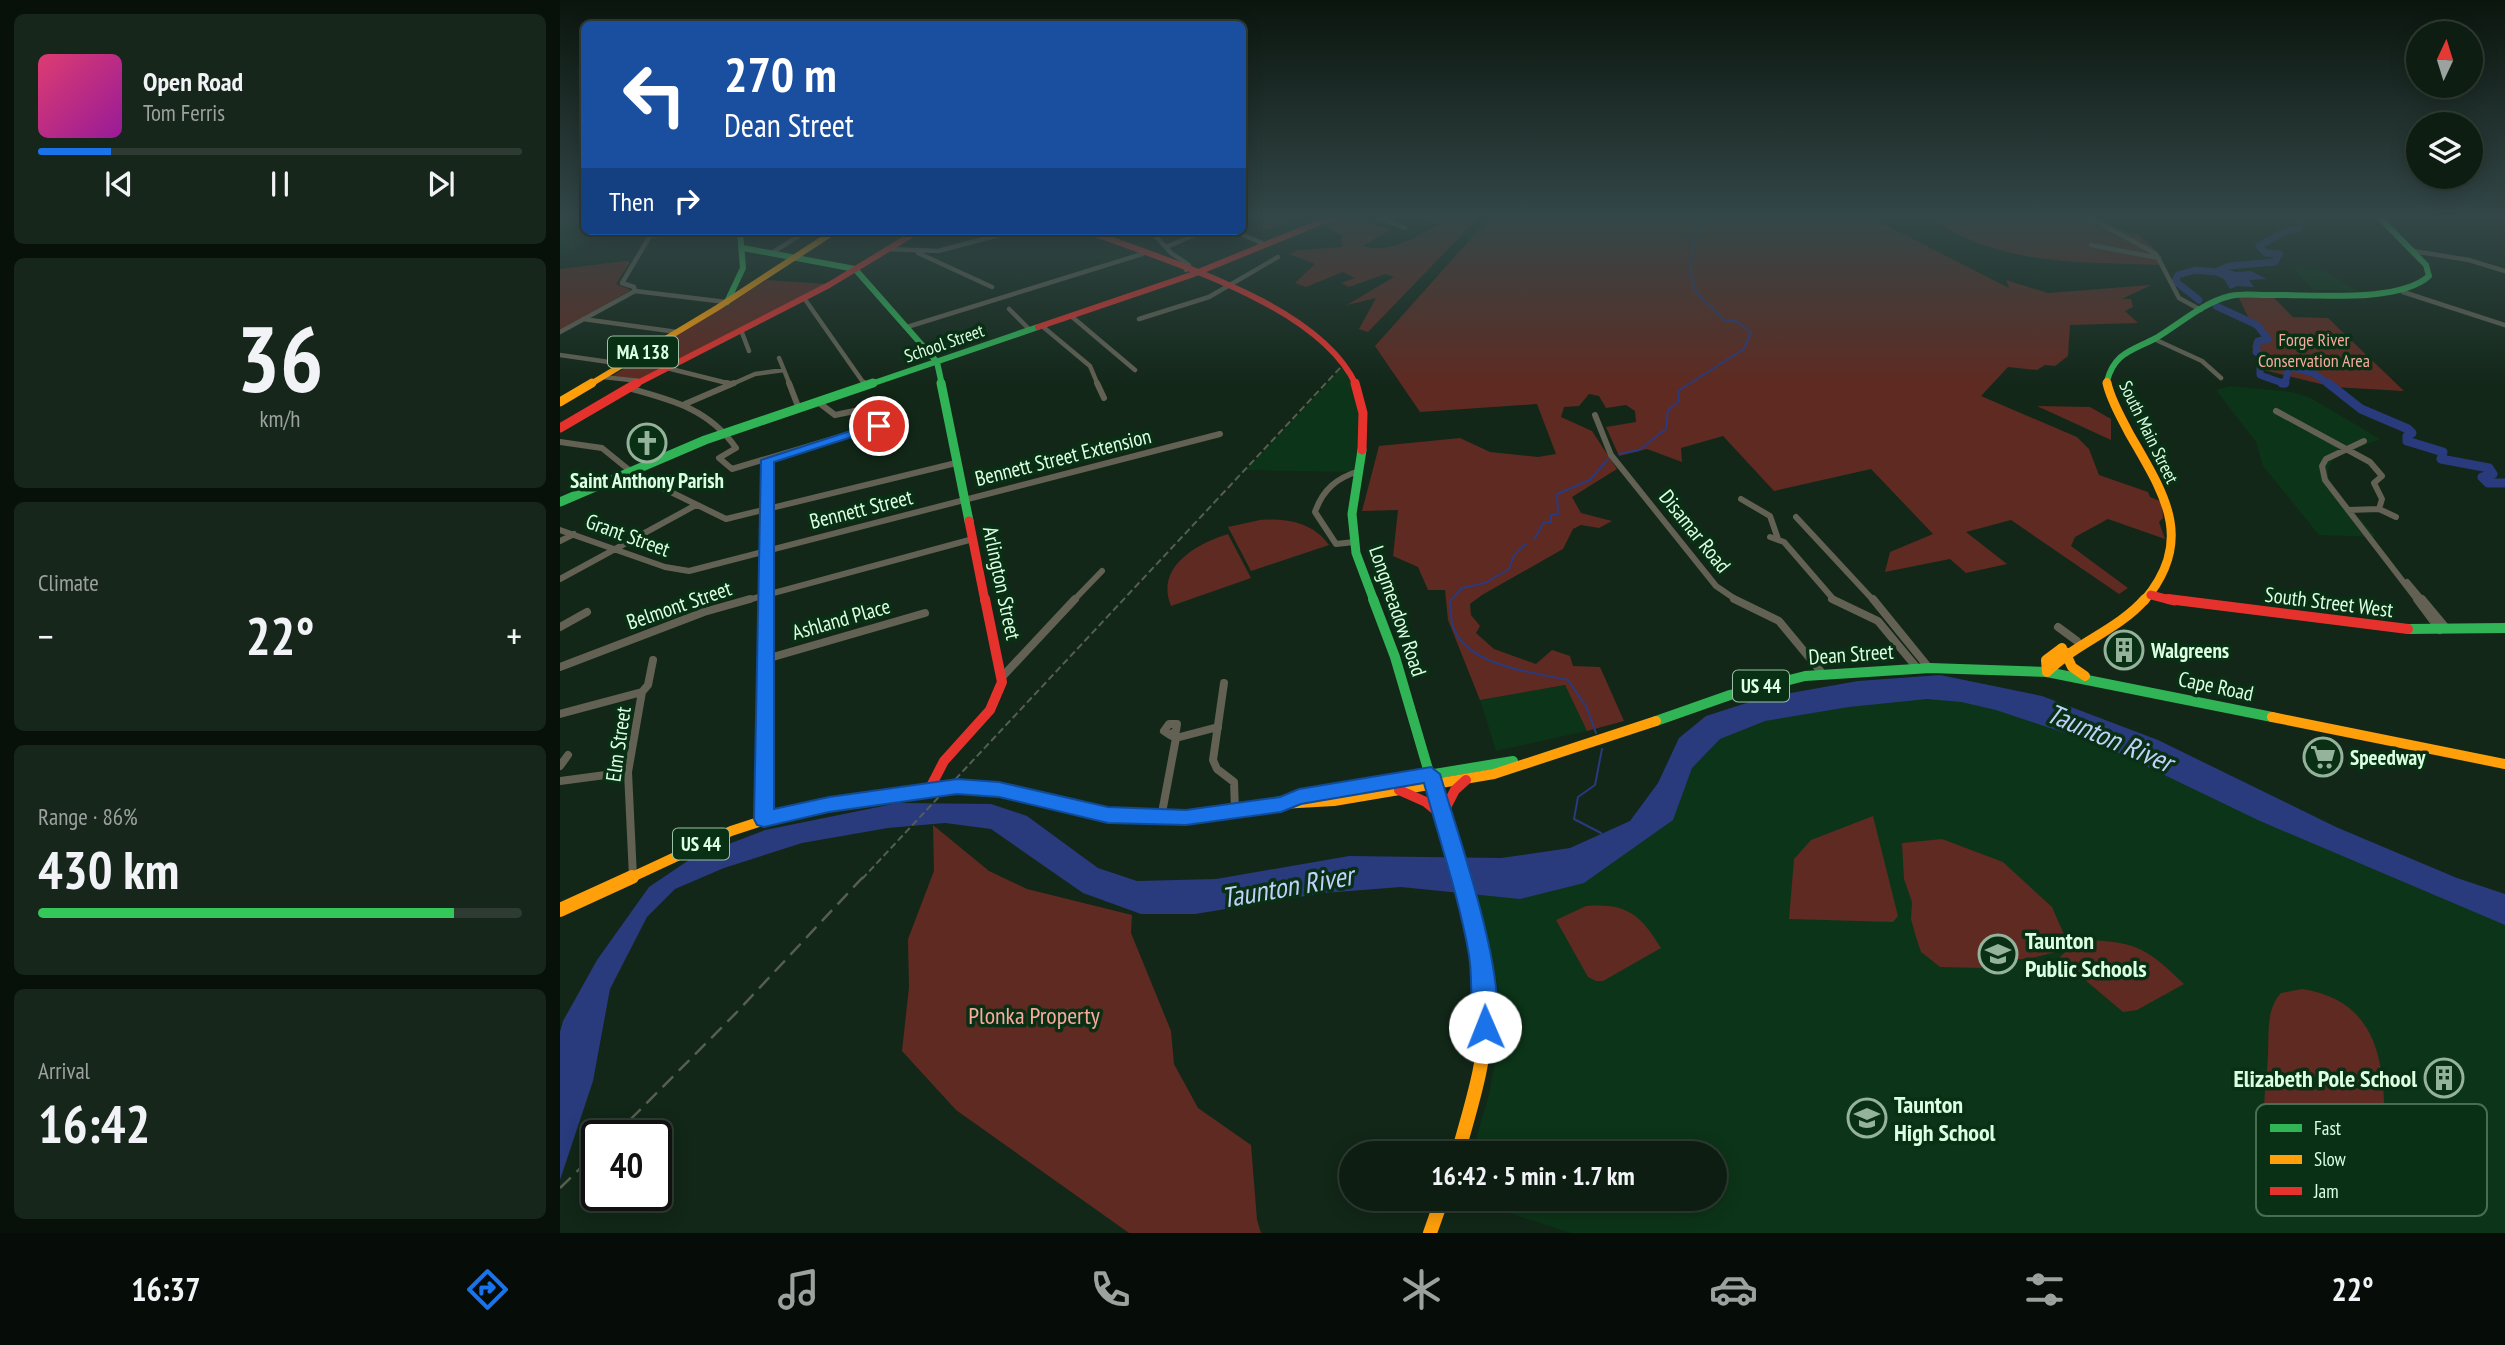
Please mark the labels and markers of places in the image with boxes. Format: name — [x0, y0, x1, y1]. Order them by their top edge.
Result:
pin — [849, 396, 909, 456]
church icon: Saint Anthony Parish — [626, 422, 668, 464]
place label: Saint Anthony Parish — [570, 467, 724, 494]
building icon: Walgreens — [2103, 629, 2145, 671]
place label: Walgreens — [2150, 637, 2229, 664]
supermarket icon: Speedway — [2302, 736, 2344, 778]
place label: Speedway — [2350, 744, 2426, 771]
place label: Taunton Public Schools — [2025, 925, 2147, 984]
school or university icon: Taunton Public Schools — [1977, 933, 2019, 975]
building icon: Elizabeth Pole School — [2423, 1057, 2465, 1099]
place label: Elizabeth Pole School — [2233, 1063, 2417, 1094]
place label: Taunton High School — [1894, 1089, 1996, 1148]
school or university icon: Taunton High School — [1846, 1097, 1888, 1139]

